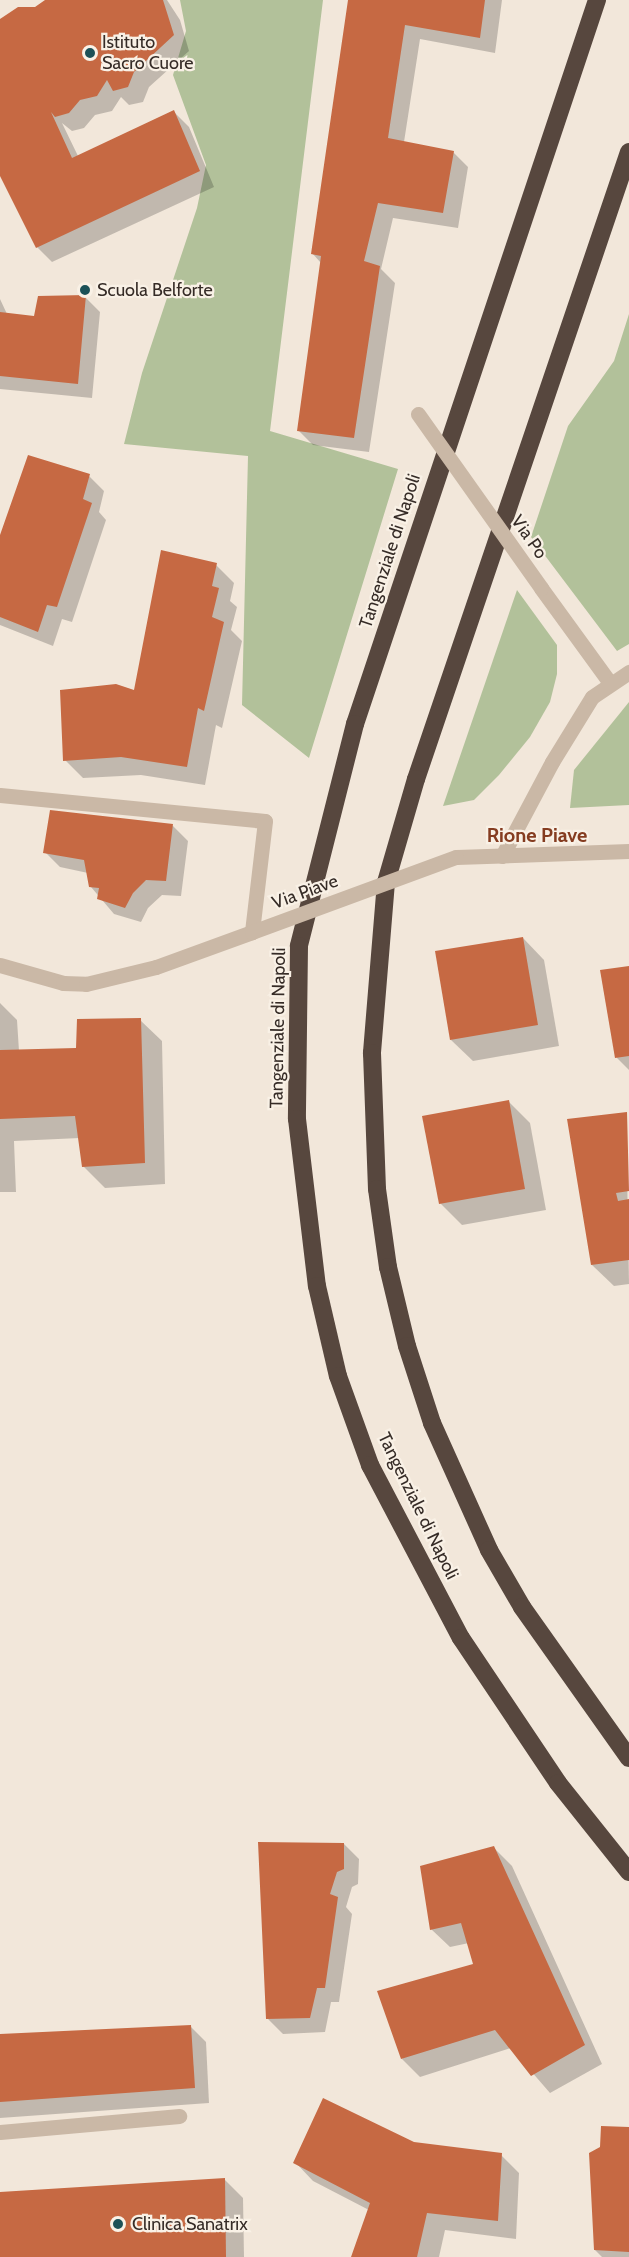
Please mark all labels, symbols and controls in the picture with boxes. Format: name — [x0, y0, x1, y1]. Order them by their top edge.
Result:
place label: Istituto Sacro Cuore — [102, 32, 194, 74]
marker: Istituto Sacro Cuore — [83, 46, 97, 60]
place label: Scuola Belforte — [97, 279, 213, 301]
marker: Scuola Belforte — [78, 283, 92, 297]
street label: Tangenziale di Napoli — [355, 471, 425, 631]
street label: Via Po — [506, 511, 552, 563]
district label: Rione Piave — [487, 823, 587, 847]
street label: Via Piave — [269, 870, 341, 914]
street label: Tangenziale di Napoli — [266, 947, 290, 1109]
street label: Tangenziale di Napoli — [373, 1429, 463, 1583]
place label: Clinica Sanatrix — [132, 2213, 248, 2235]
marker: Clinica Sanatrix — [109, 2215, 127, 2233]

